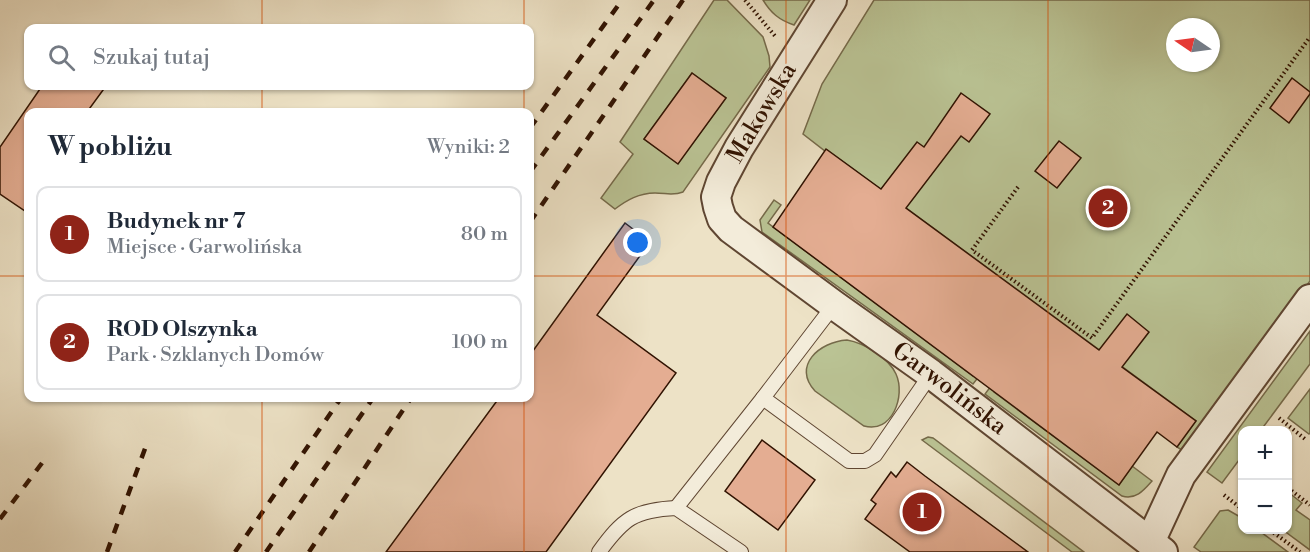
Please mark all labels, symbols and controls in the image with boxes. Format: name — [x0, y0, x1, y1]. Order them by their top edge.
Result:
north arrow — [1166, 18, 1220, 72]
search box — [24, 24, 534, 90]
icon: search — [45, 41, 78, 74]
text: Szukaj tutaj — [93, 44, 210, 71]
street label: Makowska — [720, 57, 804, 169]
text: W pobliżu — [48, 131, 172, 163]
text: Wyniki: 2 — [427, 135, 510, 160]
pin: 2 — [1088, 186, 1128, 230]
text: Budynek nr 7 — [107, 208, 246, 235]
text: 1 — [65, 222, 74, 247]
text: 80 m — [461, 222, 508, 247]
your location — [623, 228, 652, 257]
text: Miejsce · Garwolińska — [107, 235, 302, 260]
text: ROD Olszynka — [107, 316, 258, 343]
text: 2 — [63, 330, 76, 355]
text: 100 m — [452, 330, 508, 355]
street label: Garwolińska — [886, 336, 1014, 442]
text: Park · Szklanych Domów — [107, 343, 324, 368]
map controls — [1238, 426, 1292, 534]
button: + — [1238, 426, 1292, 480]
button: − — [1238, 480, 1292, 534]
pin: 1 — [902, 490, 942, 534]

